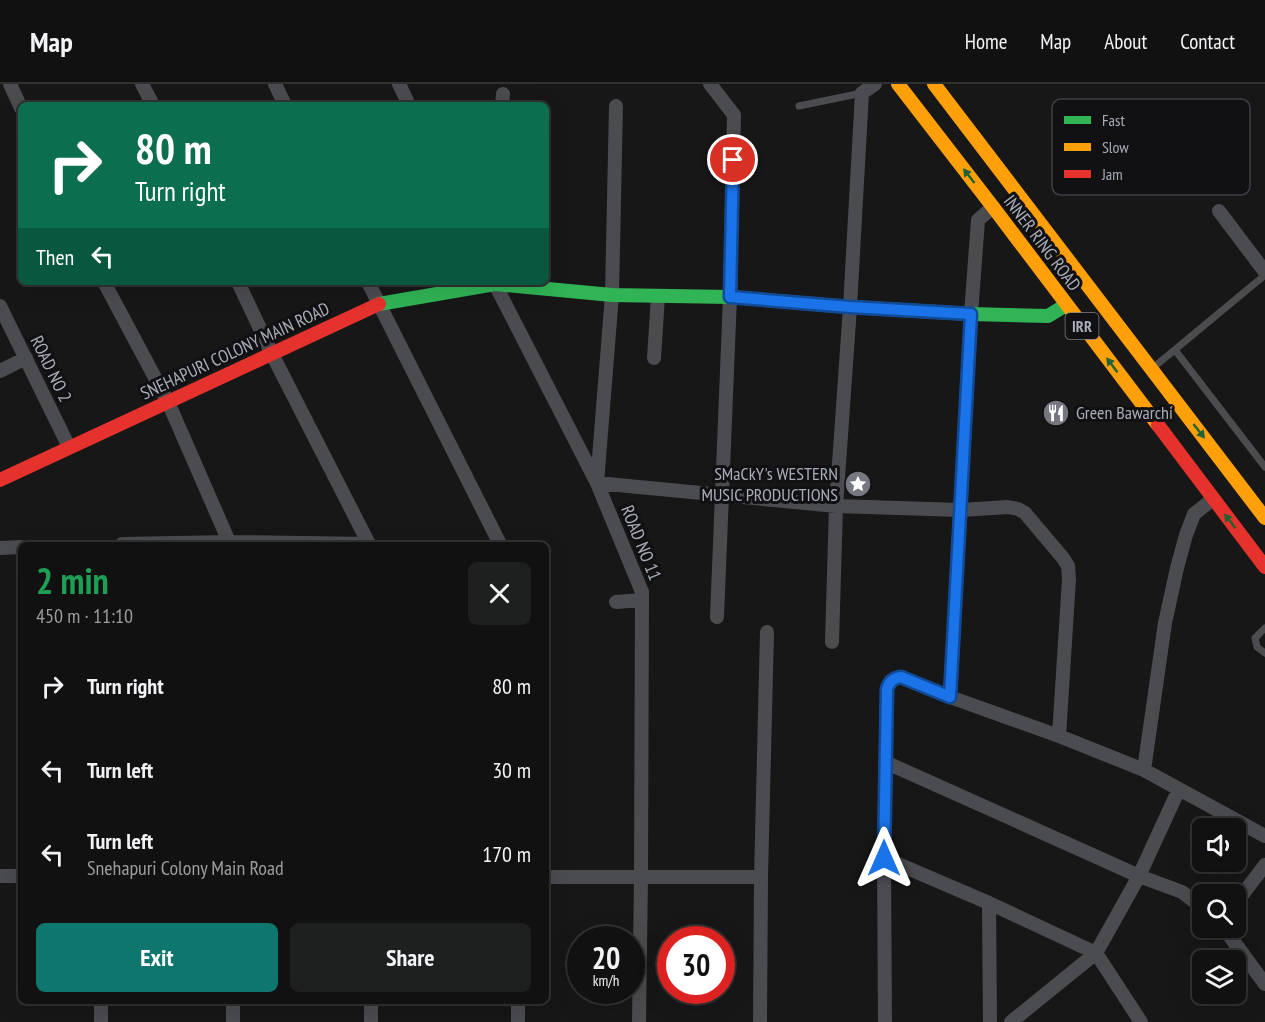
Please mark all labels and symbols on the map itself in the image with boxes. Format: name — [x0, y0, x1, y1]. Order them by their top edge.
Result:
legend — [1052, 99, 1250, 195]
text: Fast — [1102, 110, 1125, 130]
pin — [707, 134, 758, 185]
text: Slow — [1102, 137, 1129, 157]
text: Jam — [1101, 164, 1123, 184]
one-way arrow — [963, 168, 976, 184]
street label: INNER RING ROAD — [999, 190, 1086, 295]
street label: SNEHAPURI COLONY MAIN ROAD — [137, 297, 333, 405]
road number: IRR — [1066, 313, 1098, 339]
street label: ROAD NO 2 — [26, 332, 77, 406]
one-way arrow — [1106, 358, 1118, 373]
restaurant icon: Green Bawarchi — [1041, 398, 1071, 428]
place label: Green Bawarchi — [1076, 401, 1173, 424]
one-way arrow — [1192, 424, 1204, 439]
place label: SMaCkY's WESTERN MUSIC PRODUCTIONS — [702, 462, 838, 506]
place icon: SMaCkY's WESTERN MUSIC PRODUCTIONS — [843, 469, 873, 499]
street label: ROAD NO 11 — [616, 502, 667, 584]
one-way arrow — [1223, 513, 1236, 529]
position arrow — [852, 826, 916, 890]
speed limit sign: 30 — [657, 926, 735, 1004]

